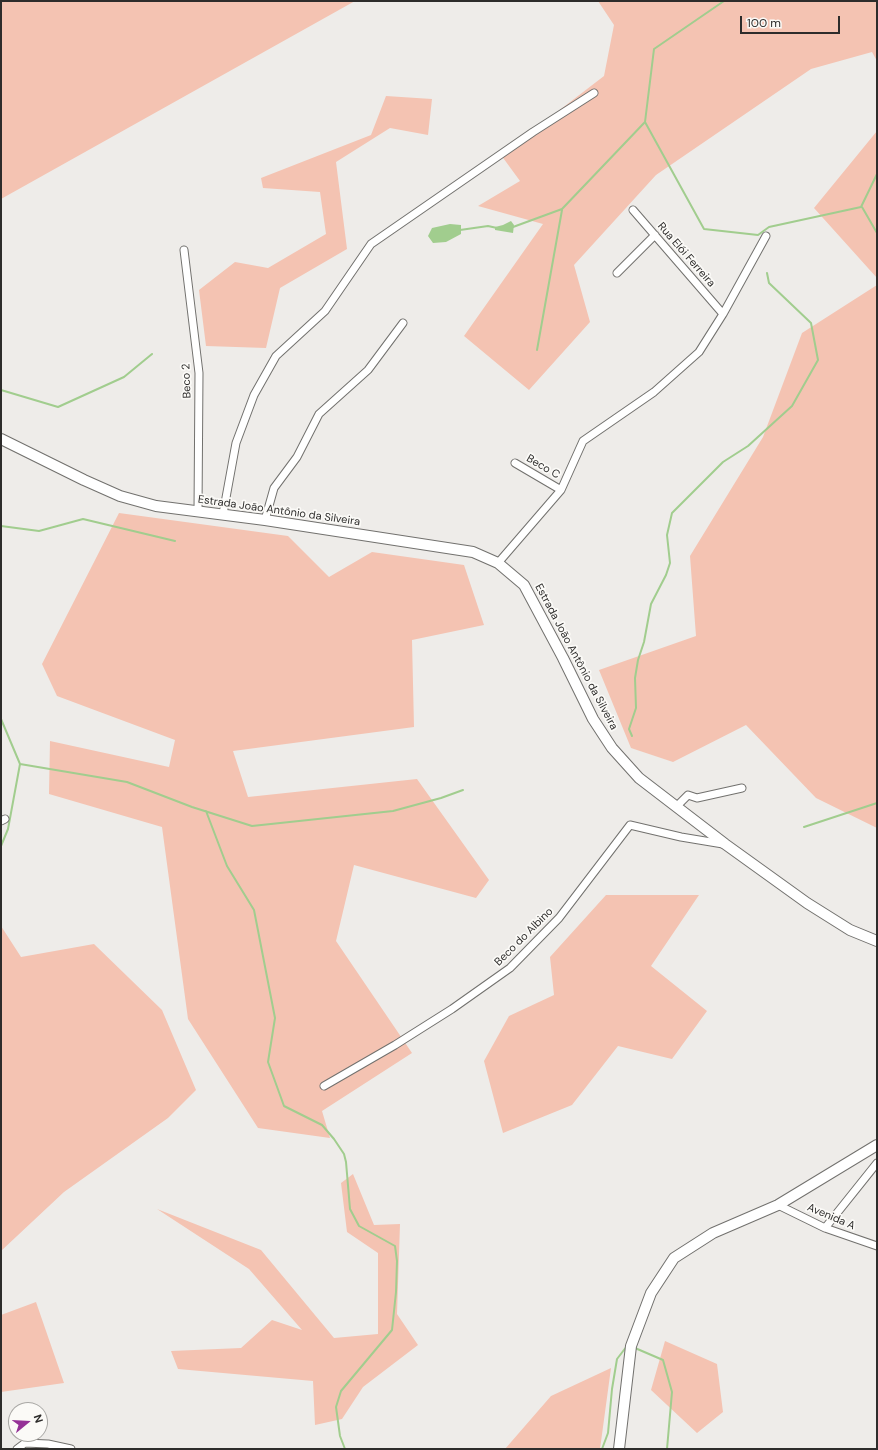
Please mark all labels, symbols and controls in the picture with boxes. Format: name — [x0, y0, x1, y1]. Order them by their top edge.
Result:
scale bar — [742, 8, 842, 34]
text: 100 m — [747, 15, 781, 31]
street label: Rua Elói Ferreira — [654, 220, 718, 290]
street label: Beco 2 — [180, 363, 194, 399]
street label: Beco C — [524, 452, 562, 482]
street label: Estrada João Antônio da Silveira — [197, 493, 361, 529]
street label: Estrada João Antônio da Silveira — [532, 582, 620, 732]
street label: Beco do Albino — [492, 905, 556, 969]
street label: Avenida A — [805, 1201, 857, 1233]
north arrow — [8, 1402, 48, 1442]
text: N — [31, 1413, 46, 1425]

